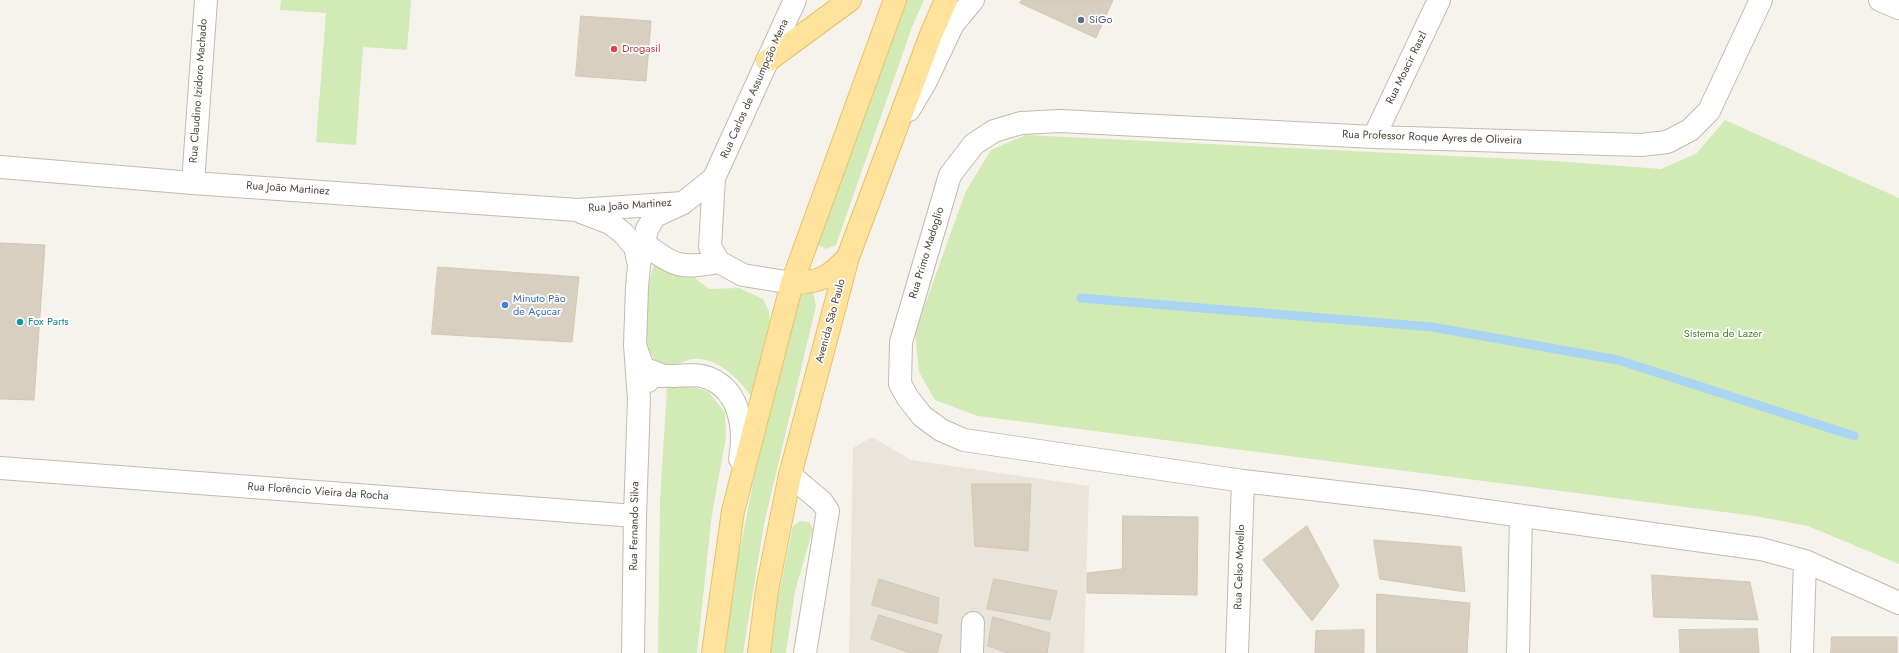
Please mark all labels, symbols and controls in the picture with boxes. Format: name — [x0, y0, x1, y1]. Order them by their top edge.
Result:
place label: SiGo — [1089, 13, 1112, 27]
marker: SiGo — [1076, 15, 1086, 25]
street label: Rua Carlos de Assumpção Mena — [718, 17, 792, 161]
street label: Rua Claudino Izidoro Machado — [187, 18, 211, 164]
street label: Rua Moacir Raszl — [1384, 29, 1430, 107]
place label: Drogasil — [622, 42, 660, 56]
marker: Drogasil — [609, 44, 619, 54]
street label: Rua Professor Roque Ayres de Oliveira — [1342, 128, 1522, 148]
street label: Rua João Martinez — [246, 179, 330, 199]
street label: Rua João Martinez — [588, 196, 672, 216]
street label: Rua Primo Madoglio — [907, 206, 947, 300]
street label: Avenida São Paulo — [813, 278, 849, 364]
place label: Minuto Pão de Açucar — [513, 292, 566, 318]
marker: Minuto Pão de Açucar — [500, 300, 510, 310]
place label: Fox Parts — [28, 315, 69, 329]
marker: Fox Parts — [15, 317, 25, 327]
park label: Sistema de Lazer — [1684, 327, 1762, 341]
street label: Rua Florêncio Vieira da Rocha — [247, 480, 389, 504]
street label: Rua Fernando Silva — [628, 481, 642, 571]
street label: Rua Celso Morello — [1232, 524, 1248, 610]

